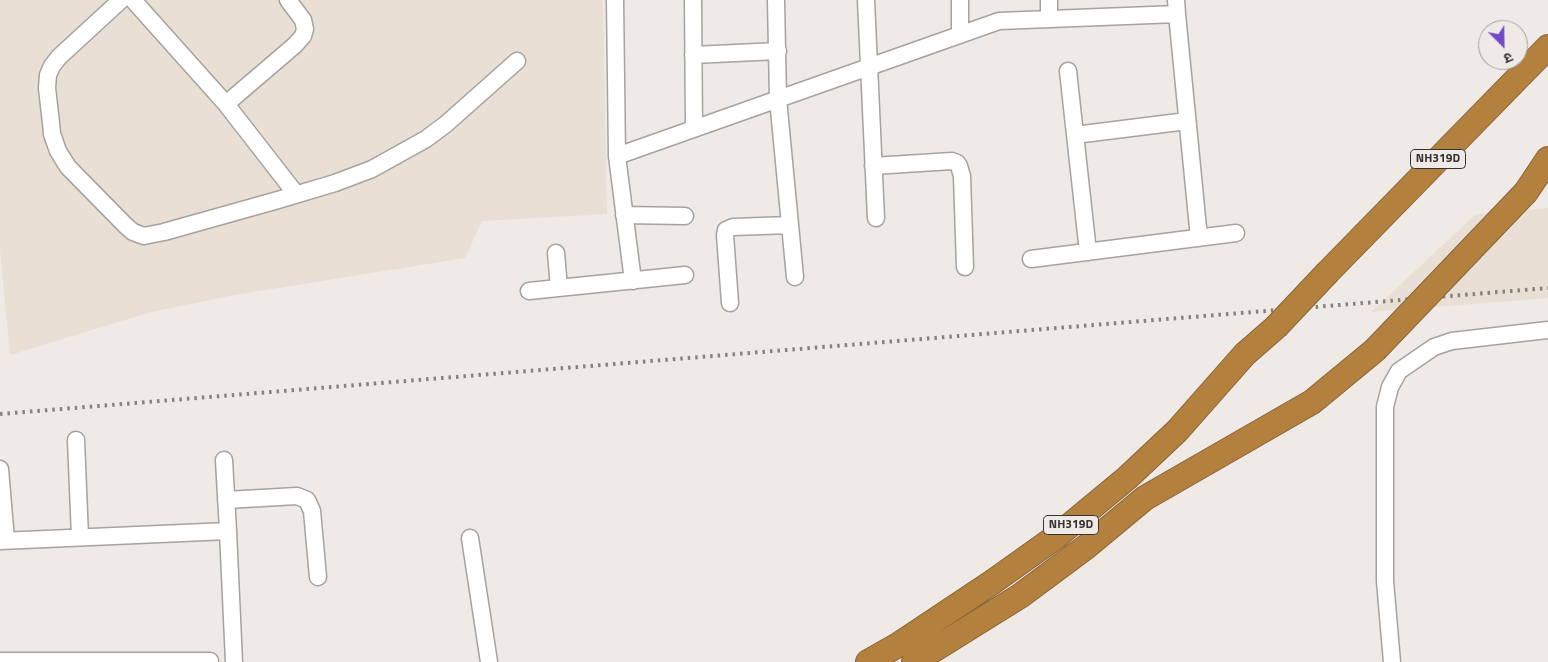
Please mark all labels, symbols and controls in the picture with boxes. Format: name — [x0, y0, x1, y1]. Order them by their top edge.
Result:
north arrow — [1478, 20, 1528, 70]
text: उ — [1501, 47, 1517, 70]
road number: NH319D — [1410, 150, 1466, 168]
road number: NH319D — [1044, 516, 1098, 534]

